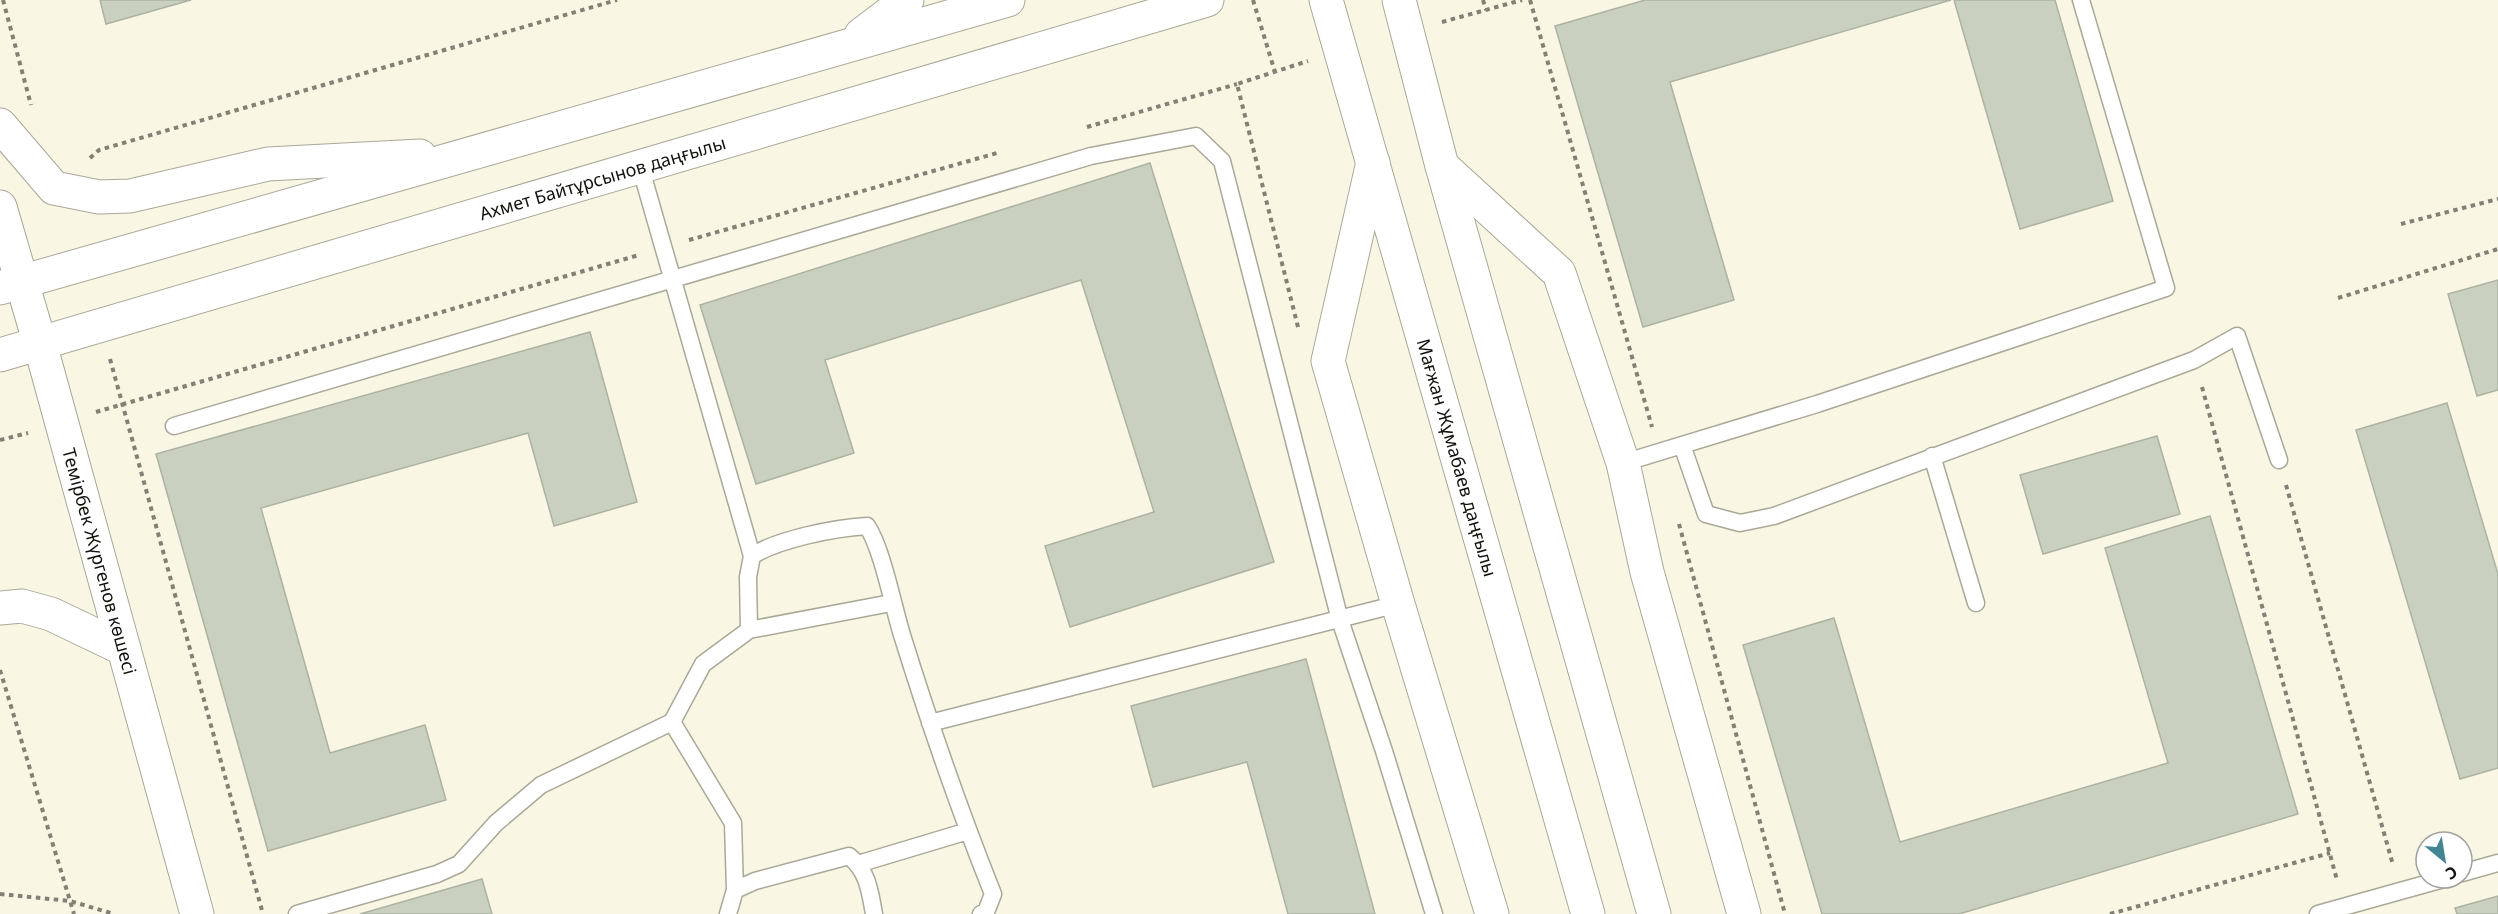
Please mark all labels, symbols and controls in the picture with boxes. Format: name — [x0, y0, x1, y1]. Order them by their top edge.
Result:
street label: Ахмет Байтұрсынов даңғылы — [476, 130, 729, 225]
street label: Мағжан Жұмабаев даңғылы — [1412, 336, 1503, 579]
street label: Темірбек Жүргенов көшесі — [57, 445, 142, 677]
north arrow — [2414, 830, 2474, 890]
text: С — [2442, 861, 2461, 885]

